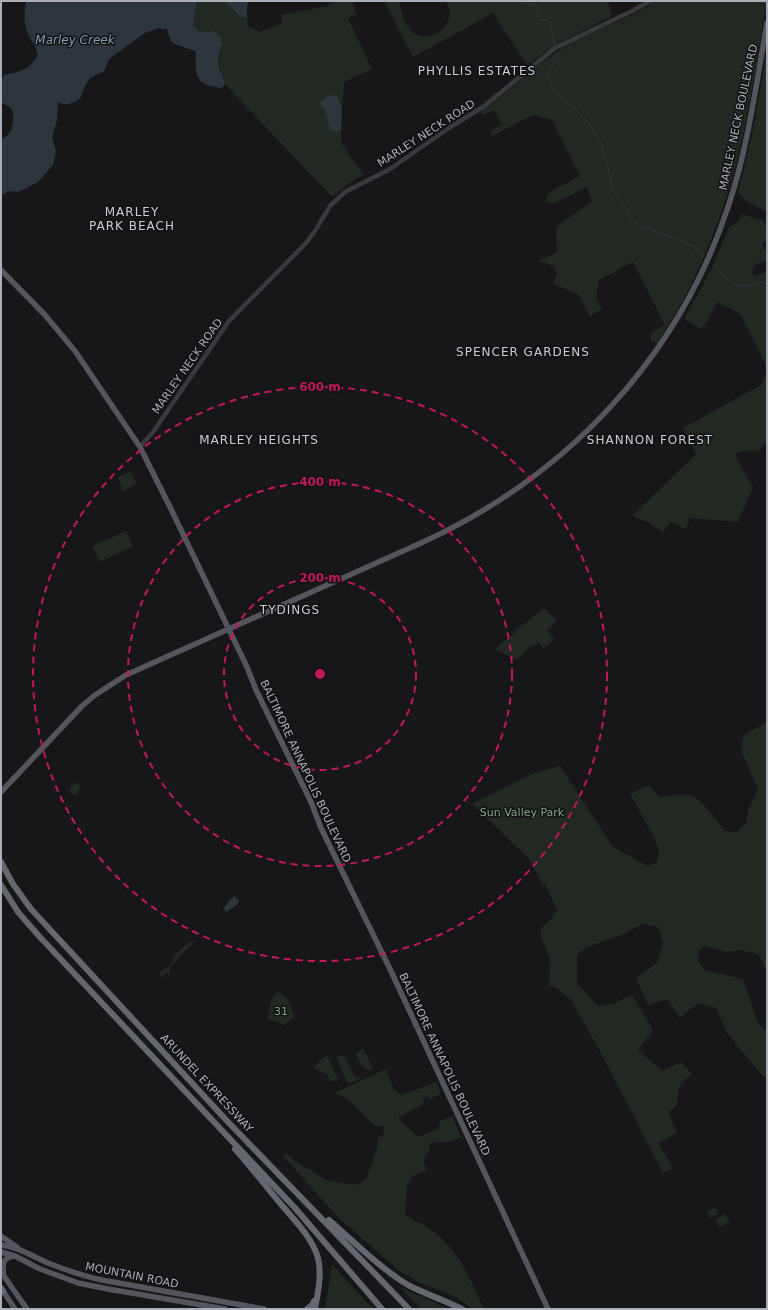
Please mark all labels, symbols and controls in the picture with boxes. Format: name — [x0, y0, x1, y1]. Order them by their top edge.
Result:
water label: Marley Creek — [35, 33, 116, 47]
street label: MARLEY NECK BOULEVARD — [717, 43, 760, 191]
district label: PHYLLIS ESTATES — [418, 64, 536, 78]
street label: MARLEY NECK ROAD — [375, 97, 477, 170]
district label: MARLEY PARK BEACH — [89, 205, 175, 233]
street label: MARLEY NECK ROAD — [149, 316, 225, 417]
district label: SPENCER GARDENS — [456, 345, 590, 359]
text: 600 m — [299, 380, 341, 394]
district label: MARLEY HEIGHTS — [199, 433, 319, 447]
district label: SHANNON FOREST — [587, 433, 713, 447]
text: 400 m — [299, 475, 341, 489]
text: 200 m — [299, 571, 341, 585]
district label: TYDINGS — [259, 603, 320, 617]
centre of rings — [313, 667, 327, 681]
street label: BALTIMORE ANNAPOLIS BOULEVARD — [257, 678, 354, 865]
park label: Sun Valley Park — [480, 806, 565, 819]
street label: BALTIMORE ANNAPOLIS BOULEVARD — [396, 971, 493, 1158]
park label: 31 — [274, 1005, 288, 1018]
street label: ARUNDEL EXPRESSWAY — [158, 1031, 256, 1135]
street label: MOUNTAIN ROAD — [84, 1260, 180, 1291]

